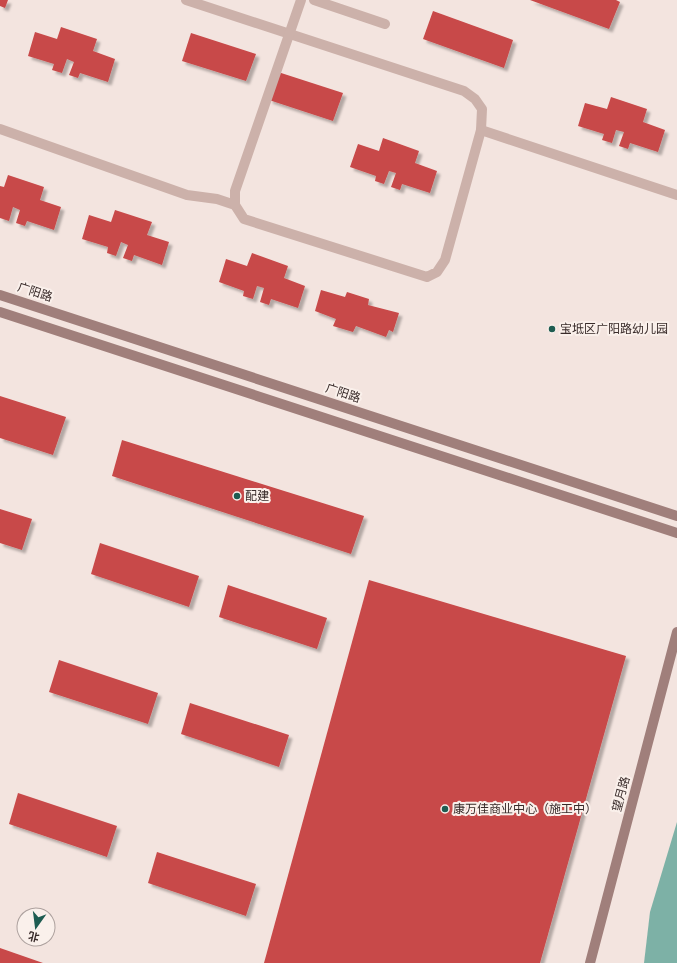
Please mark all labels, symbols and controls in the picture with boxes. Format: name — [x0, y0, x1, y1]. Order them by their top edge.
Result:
street label: 广阳路 — [16, 280, 54, 304]
place label: 宝坻区广阳路幼儿园 — [560, 322, 668, 336]
marker: 宝坻区广阳路幼儿园 — [547, 324, 557, 334]
street label: 广阳路 — [324, 381, 362, 405]
place label: 配建 — [245, 489, 269, 503]
marker: 配建 — [232, 491, 242, 501]
street label: 望月路 — [610, 775, 632, 813]
place label: 康万佳商业中心（施工中） — [453, 802, 597, 816]
marker: 康万佳商业中心（施工中） — [440, 804, 450, 814]
north arrow — [16, 907, 56, 947]
text: 北 — [27, 930, 40, 944]

